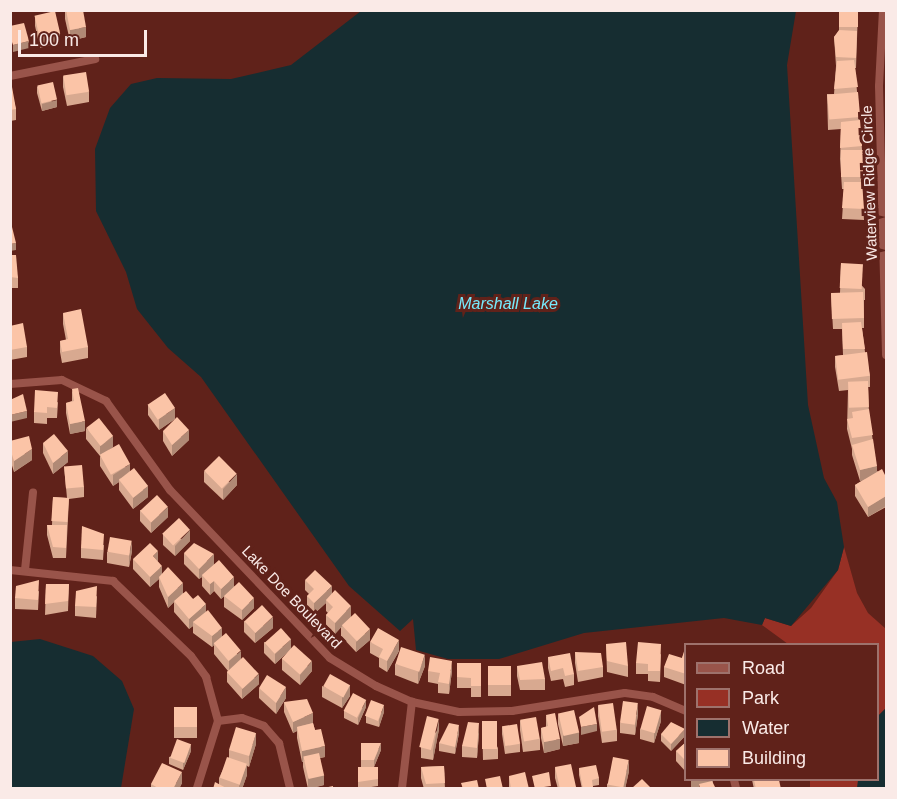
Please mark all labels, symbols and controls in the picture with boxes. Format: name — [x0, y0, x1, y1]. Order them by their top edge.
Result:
scale bar — [21, 18, 150, 56]
text: 100 m — [29, 30, 79, 50]
street label: Waterview Ridge Circle — [857, 105, 881, 261]
water label: Marshall Lake — [458, 294, 558, 314]
street label: Lake Doe Boulevard — [238, 542, 346, 652]
legend — [684, 643, 879, 781]
text: Road — [742, 658, 785, 678]
text: Park — [742, 688, 779, 708]
text: Water — [742, 718, 789, 738]
text: Building — [742, 748, 806, 768]

